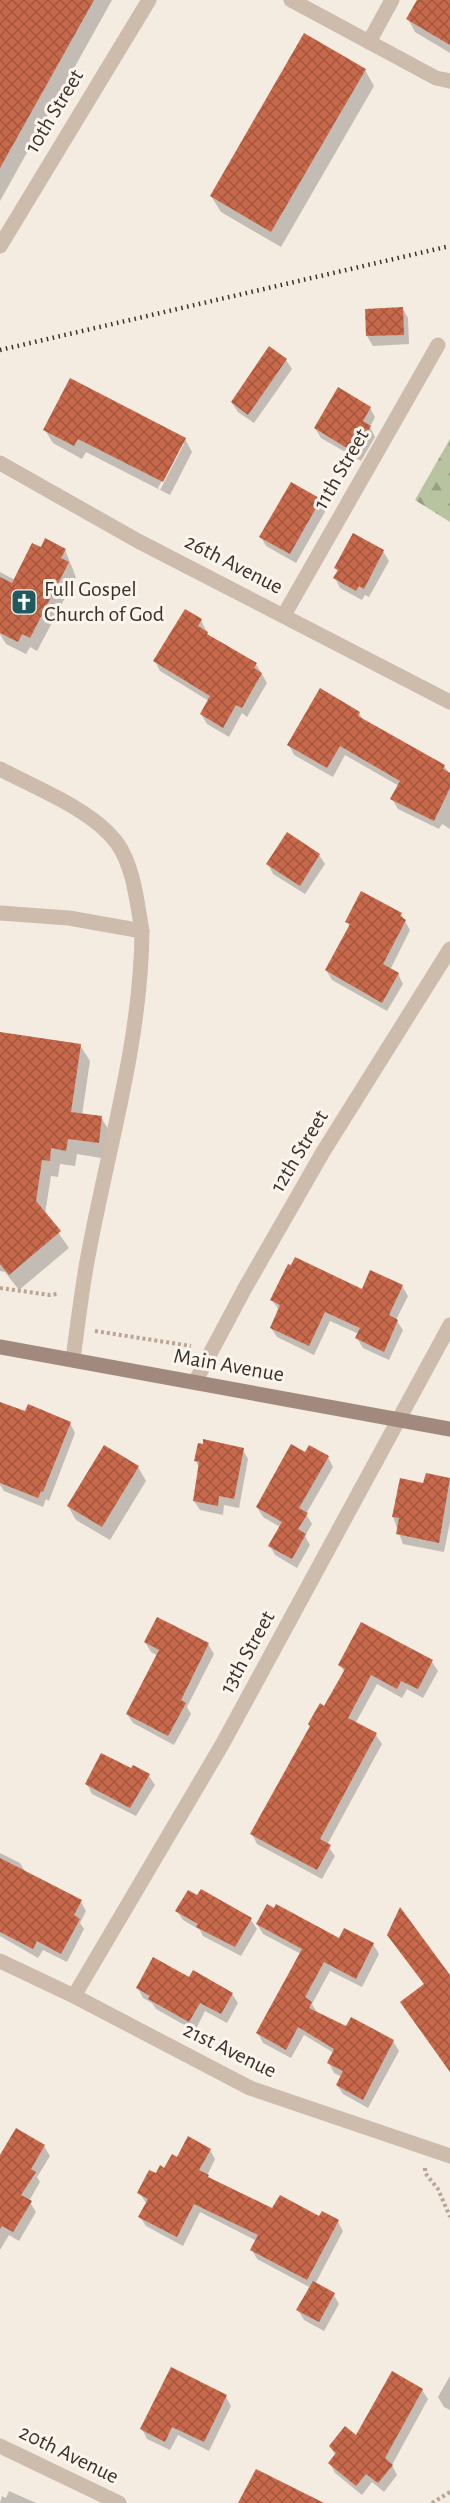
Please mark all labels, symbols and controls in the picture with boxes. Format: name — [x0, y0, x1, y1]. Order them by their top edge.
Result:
street label: 10th Street — [21, 65, 87, 157]
street label: 11th Street — [309, 425, 373, 513]
street label: 26th Avenue — [182, 530, 286, 598]
place label: Full Gospel Church of God — [44, 578, 164, 625]
church icon: Full Gospel Church of God — [9, 587, 39, 617]
street label: 12th Street — [266, 1106, 332, 1196]
street label: Main Avenue — [172, 1344, 286, 1386]
street label: 13th Street — [215, 1607, 279, 1697]
street label: 21st Avenue — [180, 2018, 280, 2082]
street label: 20th Avenue — [16, 2420, 122, 2488]

